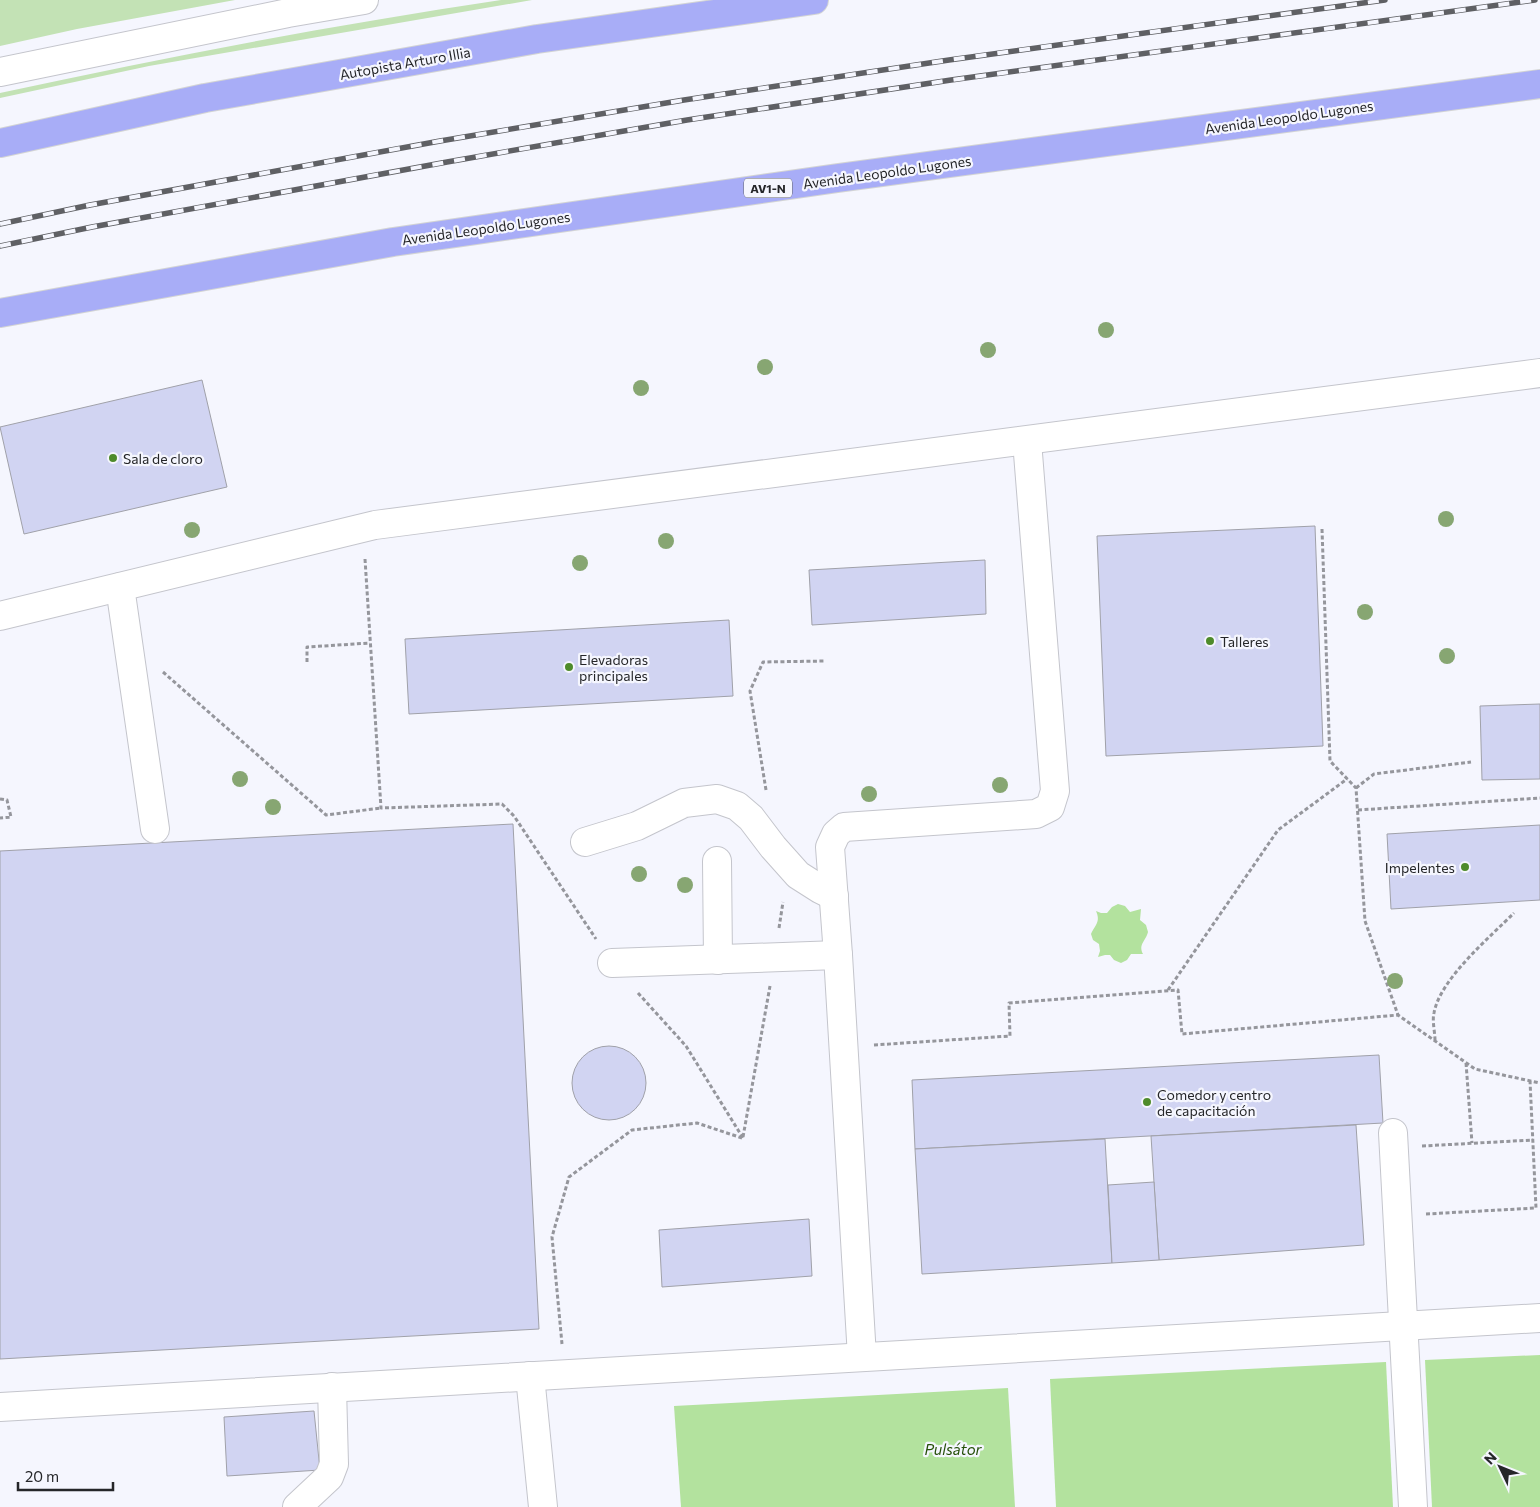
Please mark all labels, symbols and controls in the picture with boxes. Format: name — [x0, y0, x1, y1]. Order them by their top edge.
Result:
street label: Autopista Arturo Illia — [338, 43, 472, 83]
street label: Avenida Leopoldo Lugones — [1204, 97, 1374, 137]
street label: Avenida Leopoldo Lugones — [802, 152, 972, 192]
road number: AV1-N — [744, 178, 792, 198]
street label: Avenida Leopoldo Lugones — [401, 208, 571, 248]
place label: Sala de cloro — [123, 450, 203, 467]
marker: Sala de cloro — [107, 452, 119, 464]
place label: Talleres — [1220, 633, 1269, 650]
marker: Talleres — [1204, 635, 1216, 647]
place label: Elevadoras principales — [579, 651, 648, 684]
marker: Elevadoras principales — [563, 661, 575, 673]
place label: Impelentes — [1385, 859, 1455, 876]
marker: Impelentes — [1459, 861, 1471, 873]
place label: Comedor y centro de capacitación — [1157, 1086, 1271, 1119]
marker: Comedor y centro de capacitación — [1141, 1096, 1153, 1108]
water label: Pulsátor — [924, 1440, 983, 1458]
north arrow — [1475, 1442, 1525, 1492]
text: N — [1480, 1448, 1500, 1467]
scale bar — [18, 1460, 112, 1492]
text: 20 m — [25, 1467, 59, 1485]

